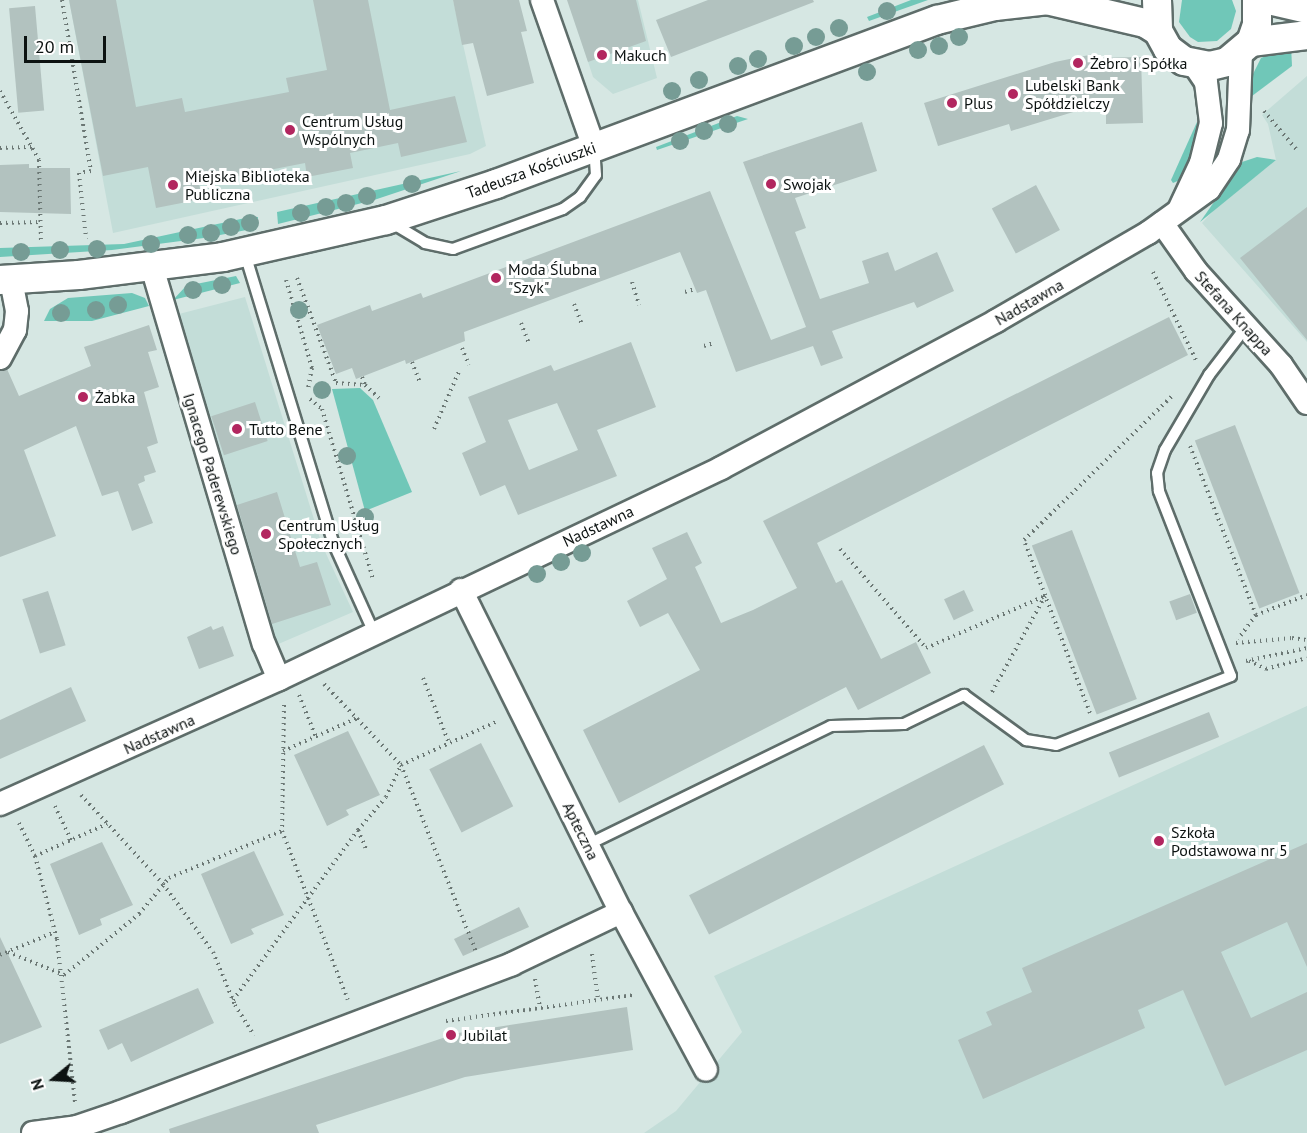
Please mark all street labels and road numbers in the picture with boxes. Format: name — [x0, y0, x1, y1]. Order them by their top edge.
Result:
street label: Tadeusza Kościuszki — [463, 138, 599, 202]
street label: Stefana Knappa — [1191, 267, 1277, 359]
street label: Nadstawna — [991, 275, 1067, 329]
street label: Ignacego Paderewskiego — [179, 391, 247, 557]
street label: Nadstawna — [560, 501, 636, 551]
street label: Nadstawna — [120, 710, 198, 758]
street label: Apteczna — [559, 799, 603, 863]

